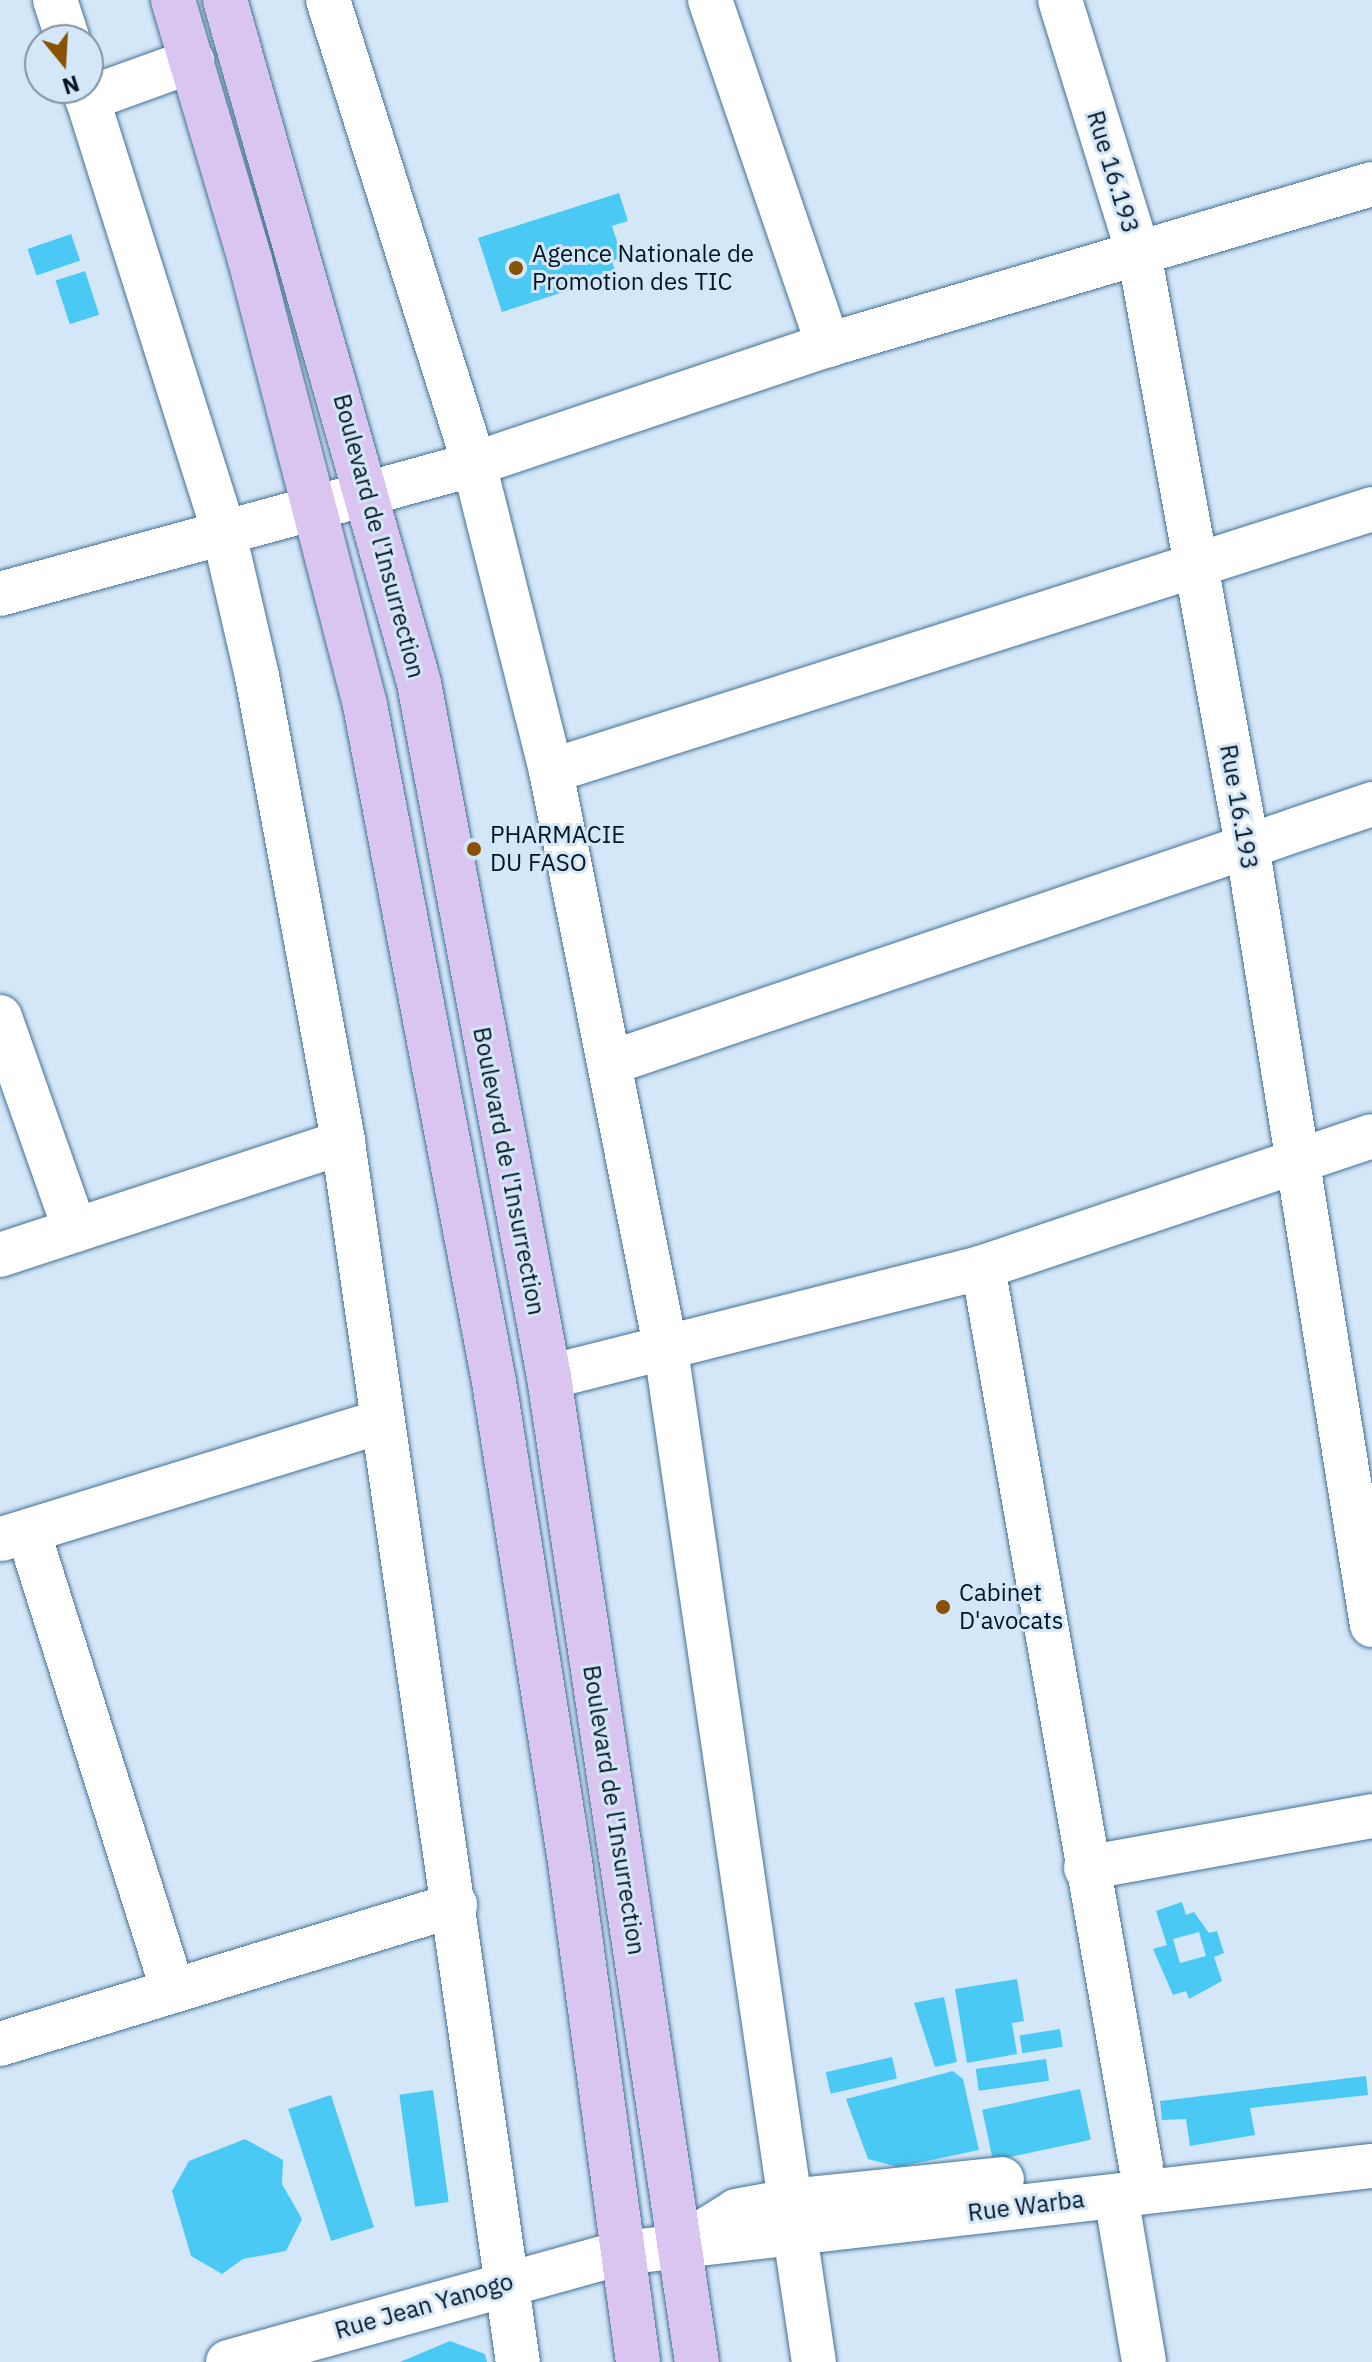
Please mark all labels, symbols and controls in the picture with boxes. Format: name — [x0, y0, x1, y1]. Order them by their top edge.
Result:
north arrow — [24, 24, 104, 104]
text: N — [59, 69, 83, 102]
street label: Rue 16.193 — [1081, 107, 1145, 237]
place label: Agence Nationale de Promotion des TIC — [532, 240, 754, 296]
marker: Agence Nationale de Promotion des TIC — [507, 259, 525, 277]
street label: Boulevard de l'Insurrection — [327, 391, 431, 681]
street label: Rue 16.193 — [1214, 742, 1264, 872]
place label: PHARMACIE DU FASO — [490, 821, 625, 877]
marker: PHARMACIE DU FASO — [465, 840, 483, 858]
street label: Boulevard de l'Insurrection — [467, 1025, 551, 1317]
place label: Cabinet D'avocats — [959, 1579, 1063, 1635]
marker: Cabinet D'avocats — [934, 1598, 952, 1616]
street label: Boulevard de l'Insurrection — [577, 1663, 651, 1957]
street label: Rue Warba — [966, 2185, 1086, 2227]
street label: Rue Jean Yanogo — [331, 2267, 517, 2345]

